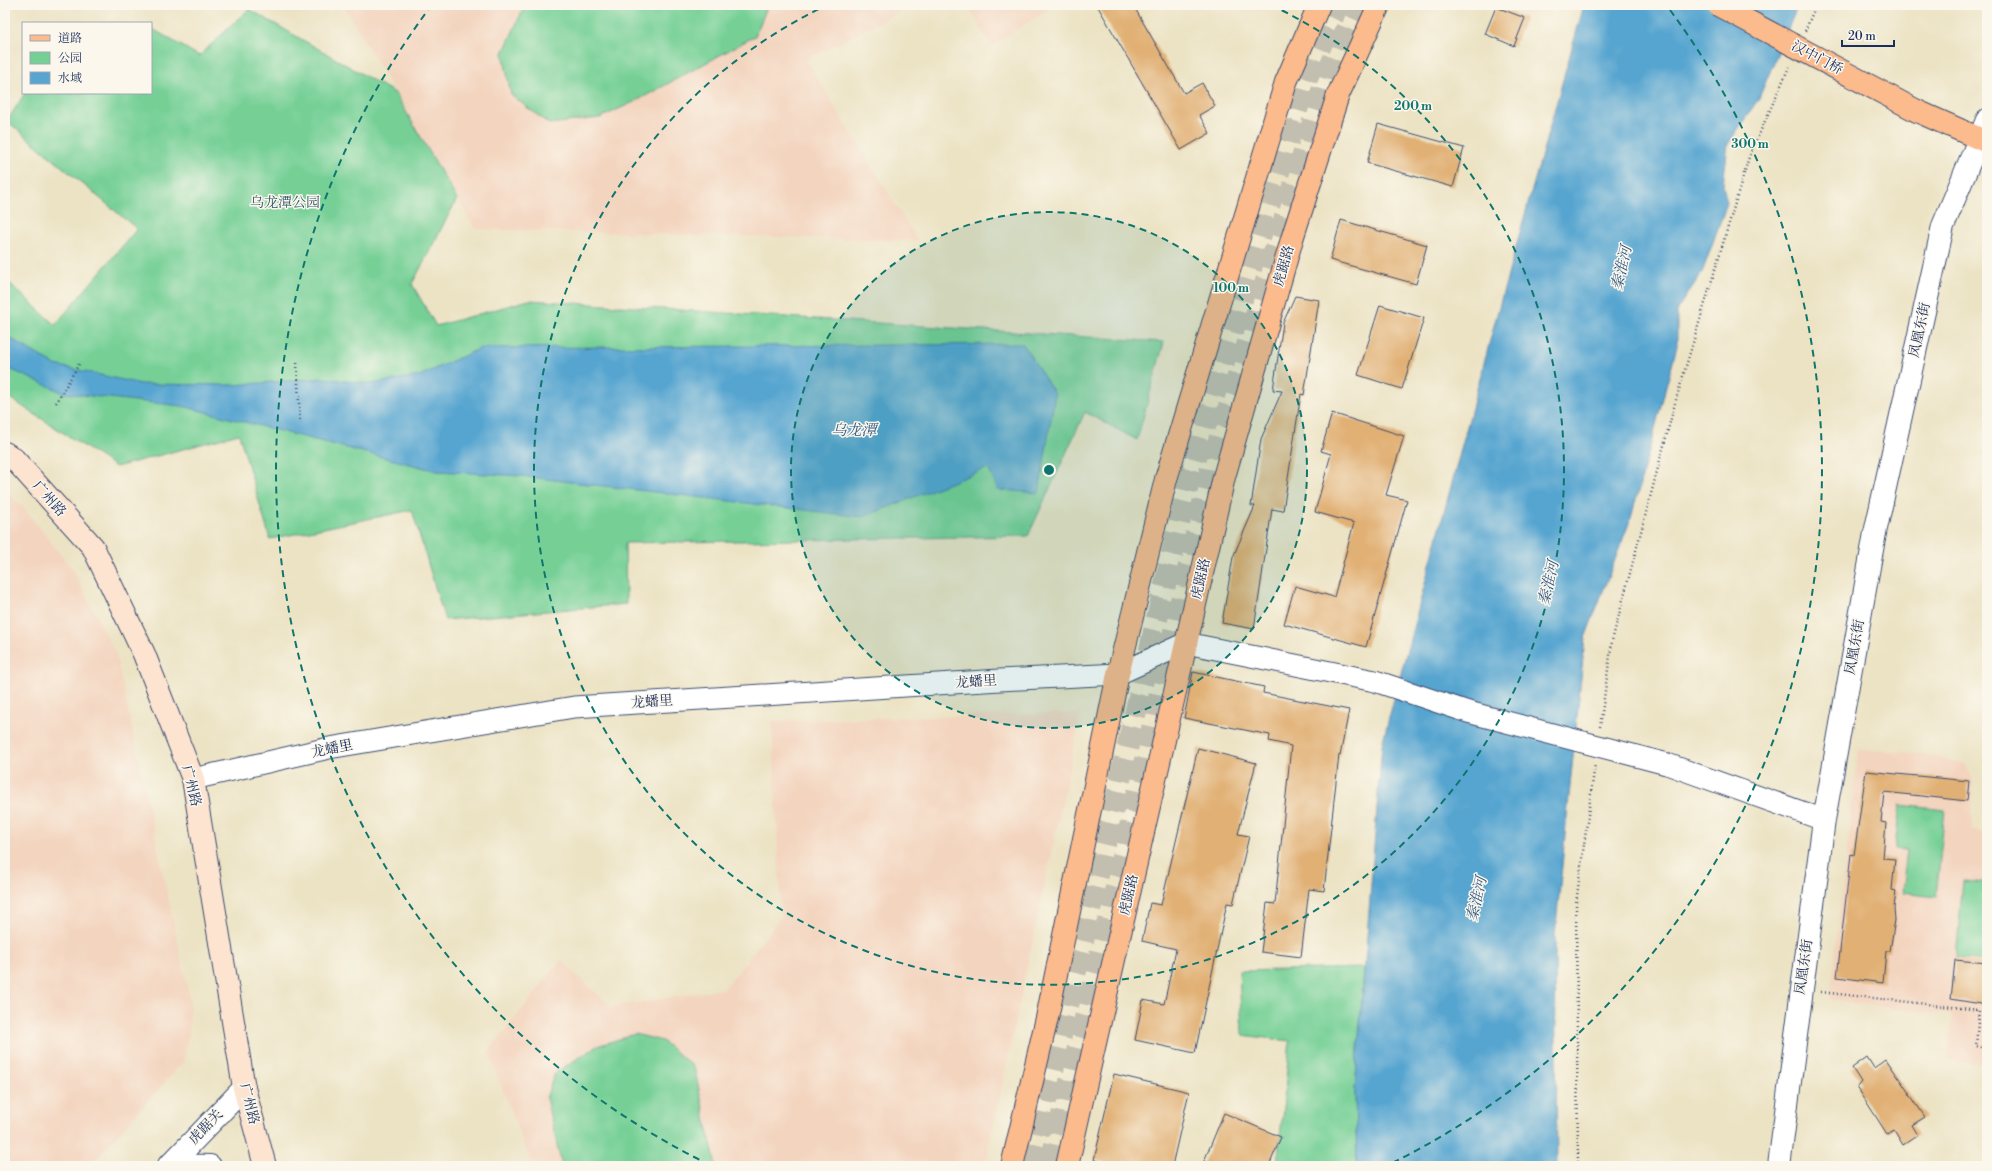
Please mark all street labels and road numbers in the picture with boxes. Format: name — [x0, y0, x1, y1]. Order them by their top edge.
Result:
street label: 汉中门桥 — [1788, 37, 1846, 79]
street label: 虎踞路 — [1270, 243, 1298, 289]
street label: 凤凰东街 — [1905, 301, 1935, 359]
street label: 广州路 — [28, 477, 70, 521]
street label: 虎踞路 — [1188, 557, 1214, 601]
street label: 凤凰东街 — [1841, 618, 1869, 676]
street label: 龙蟠里 — [954, 672, 998, 692]
street label: 龙蟠里 — [630, 692, 674, 712]
street label: 龙蟠里 — [310, 736, 354, 762]
street label: 广州路 — [177, 763, 205, 809]
street label: 虎踞路 — [1116, 873, 1142, 917]
street label: 凤凰东街 — [1791, 938, 1817, 996]
street label: 广州路 — [235, 1081, 263, 1127]
street label: 虎踞关 — [185, 1106, 227, 1148]

